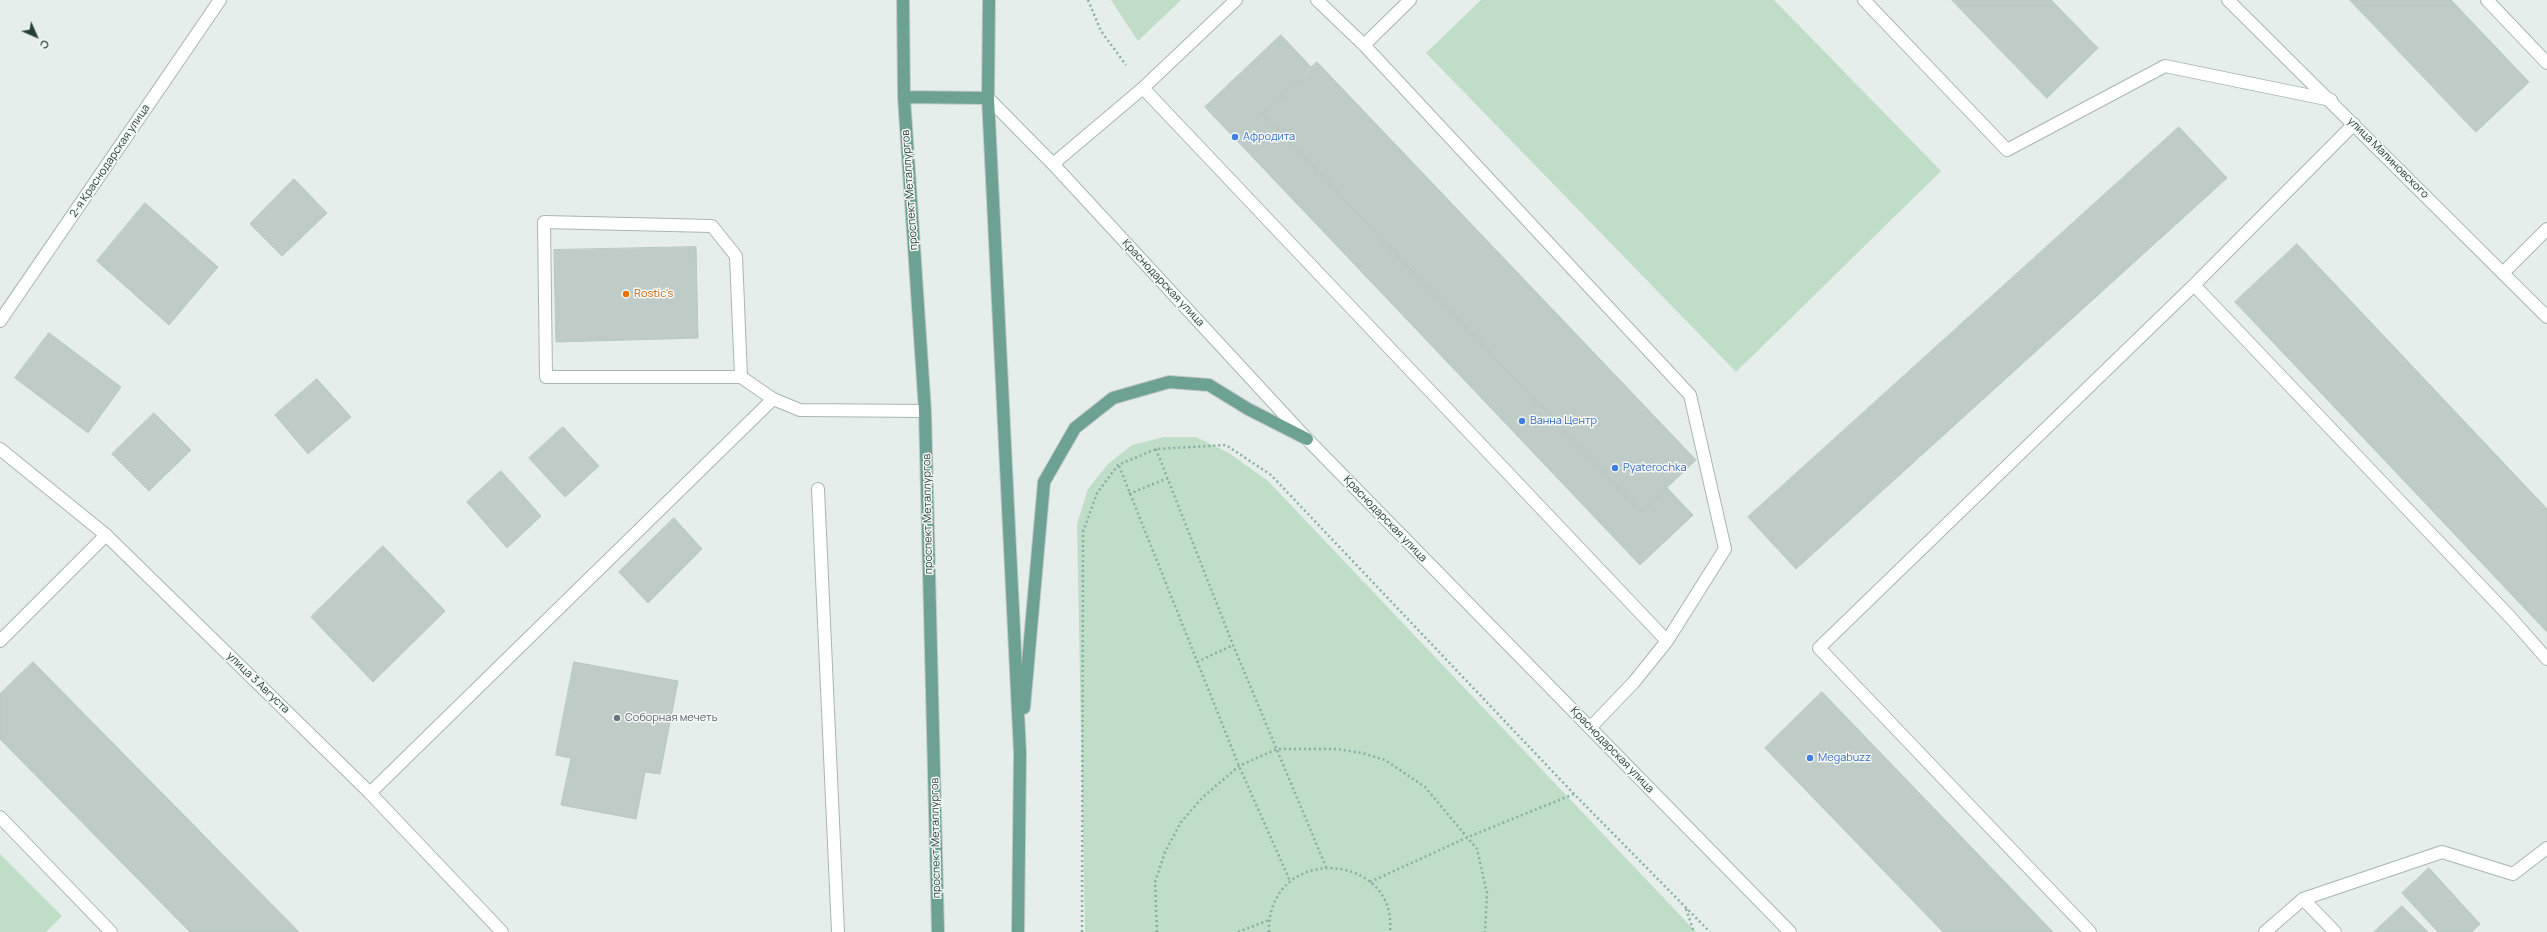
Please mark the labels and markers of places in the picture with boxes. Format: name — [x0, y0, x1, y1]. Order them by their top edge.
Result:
place label: Афродита — [1243, 130, 1295, 144]
marker: Афродита — [1230, 132, 1240, 142]
place label: Rostic's — [634, 287, 673, 301]
marker: Rostic's — [621, 289, 631, 299]
place label: Ванна Центр — [1530, 414, 1597, 428]
marker: Ванна Центр — [1517, 416, 1527, 426]
place label: Pyaterochka — [1623, 461, 1687, 475]
marker: Pyaterochka — [1610, 463, 1620, 473]
place label: Соборная мечеть — [625, 711, 718, 725]
marker: Соборная мечеть — [612, 713, 622, 723]
place label: Megabuzz — [1818, 751, 1871, 765]
marker: Megabuzz — [1805, 753, 1815, 763]

